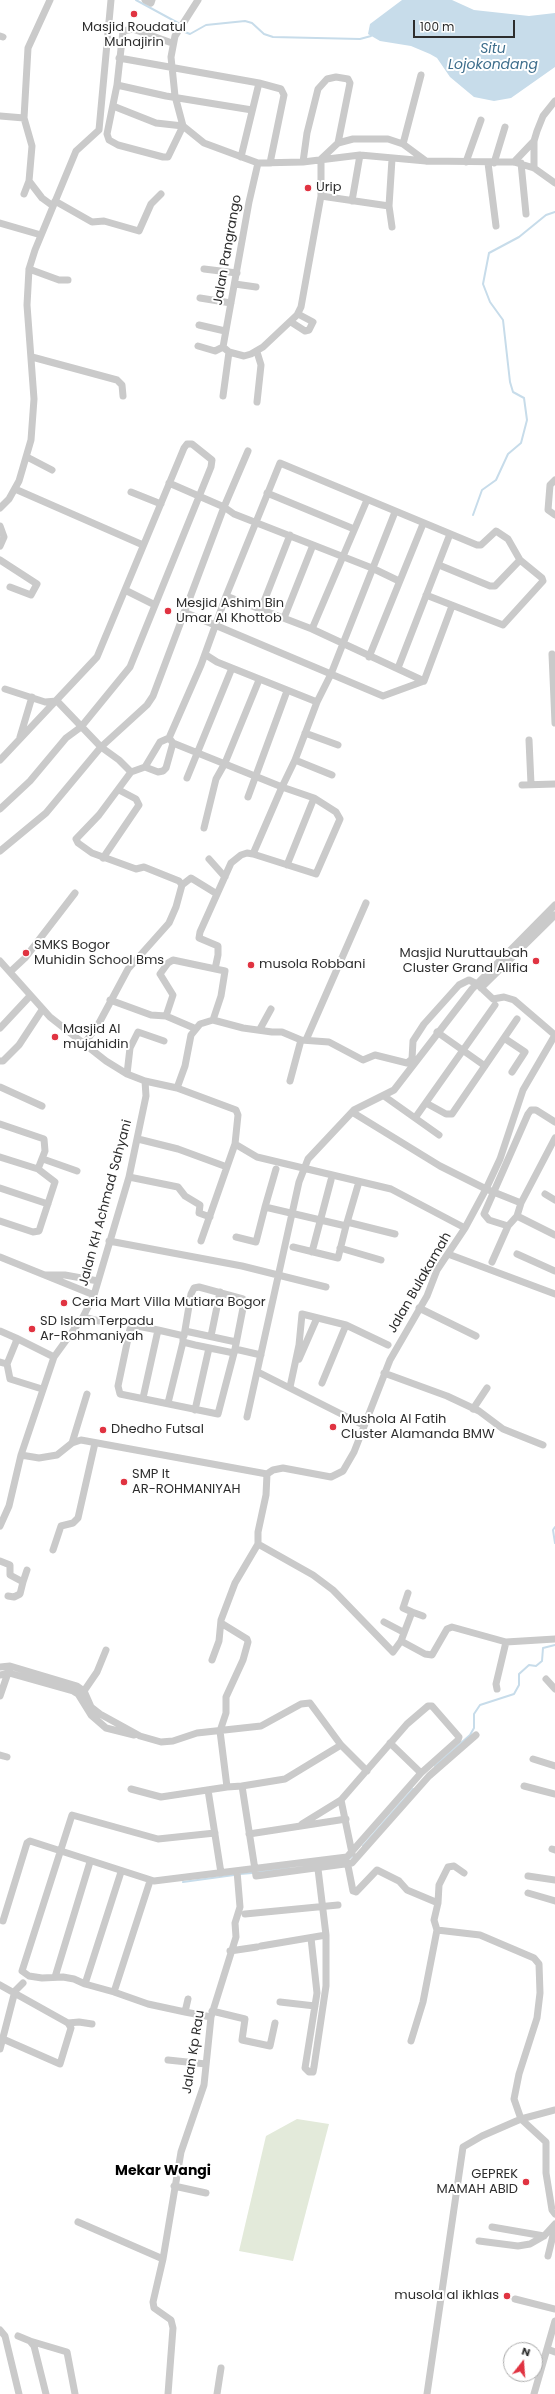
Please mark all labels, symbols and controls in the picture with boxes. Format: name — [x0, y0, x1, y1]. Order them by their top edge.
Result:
marker: Masjid Roudatul Muhajirin — [129, 9, 139, 19]
scale bar — [415, 12, 517, 38]
text: 100 m — [420, 18, 454, 35]
place label: Masjid Roudatul Muhajirin — [82, 20, 186, 51]
water label: Situ Lojokondang — [448, 41, 538, 74]
place label: Urip — [316, 180, 342, 196]
marker: Urip — [303, 183, 313, 193]
street label: Jalan Pangrango — [211, 194, 245, 306]
place label: Mesjid Ashim Bin Umar Al Khottob — [176, 596, 284, 627]
marker: Mesjid Ashim Bin Umar Al Khottob — [163, 606, 173, 616]
place label: SMKS Bogor Muhidin School Bms — [34, 938, 164, 969]
place label: Masjid Nuruttaubah Cluster Grand Alifia — [399, 946, 528, 977]
marker: SMKS Bogor Muhidin School Bms — [21, 948, 31, 958]
marker: Masjid Nuruttaubah Cluster Grand Alifia — [531, 956, 541, 966]
place label: musola Robbani — [259, 957, 365, 973]
marker: musola Robbani — [246, 960, 256, 970]
place label: Masjid Al mujahidin — [63, 1022, 129, 1053]
marker: Masjid Al mujahidin — [50, 1032, 60, 1042]
street label: Jalan KH Achmad Sahyani — [76, 1118, 136, 1288]
street label: Jalan Bulakamah — [385, 1230, 455, 1336]
place label: Ceria Mart Villa Mutiara Bogor — [72, 1295, 266, 1311]
marker: Ceria Mart Villa Mutiara Bogor — [59, 1298, 69, 1308]
place label: SD Islam Terpadu Ar-Rohmaniyah — [40, 1314, 154, 1345]
marker: SD Islam Terpadu Ar-Rohmaniyah — [27, 1324, 37, 1334]
place label: Mushola Al Fatih Cluster Alamanda BMW — [341, 1412, 495, 1443]
place label: Dhedho Futsal — [111, 1422, 204, 1438]
marker: Mushola Al Fatih Cluster Alamanda BMW — [328, 1422, 338, 1432]
marker: Dhedho Futsal — [98, 1425, 108, 1435]
place label: SMP It AR-ROHMANIYAH — [132, 1467, 241, 1498]
marker: SMP It AR-ROHMANIYAH — [119, 1477, 129, 1487]
street label: Jalan Kp Rau — [180, 2009, 208, 2095]
district label: Mekar Wangi — [115, 2163, 211, 2179]
place label: GEPREK MAMAH ABID — [437, 2167, 518, 2198]
marker: GEPREK MAMAH ABID — [521, 2177, 531, 2187]
place label: musola al ikhlas — [394, 2288, 499, 2304]
marker: musola al ikhlas — [502, 2291, 512, 2301]
north arrow — [503, 2342, 543, 2382]
text: N — [520, 2343, 533, 2360]

